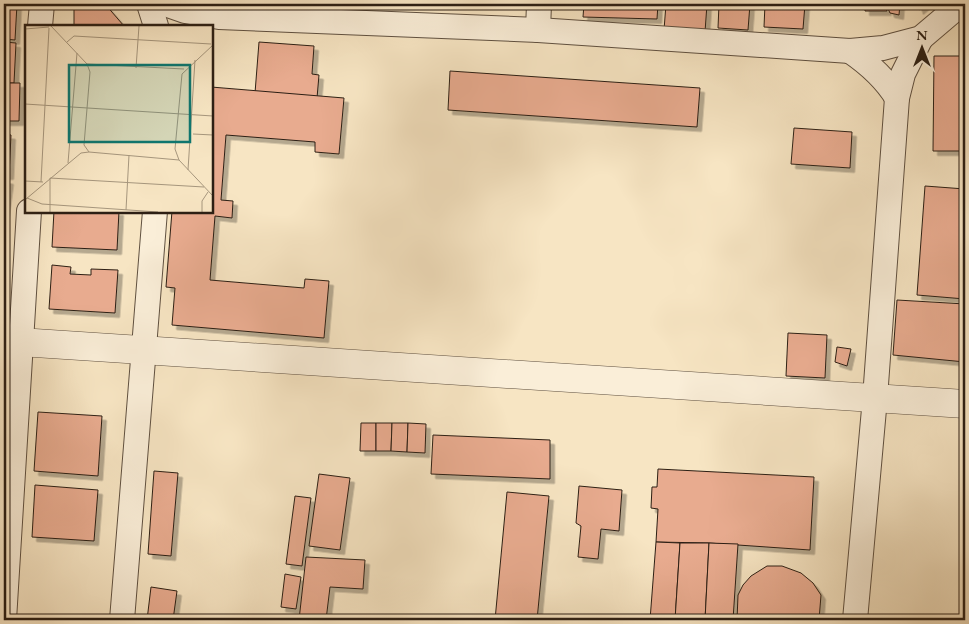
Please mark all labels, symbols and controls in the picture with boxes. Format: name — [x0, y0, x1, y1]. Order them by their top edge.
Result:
north arrow — [896, 22, 946, 72]
inset map — [25, 25, 212, 212]
text: N — [916, 26, 928, 44]

